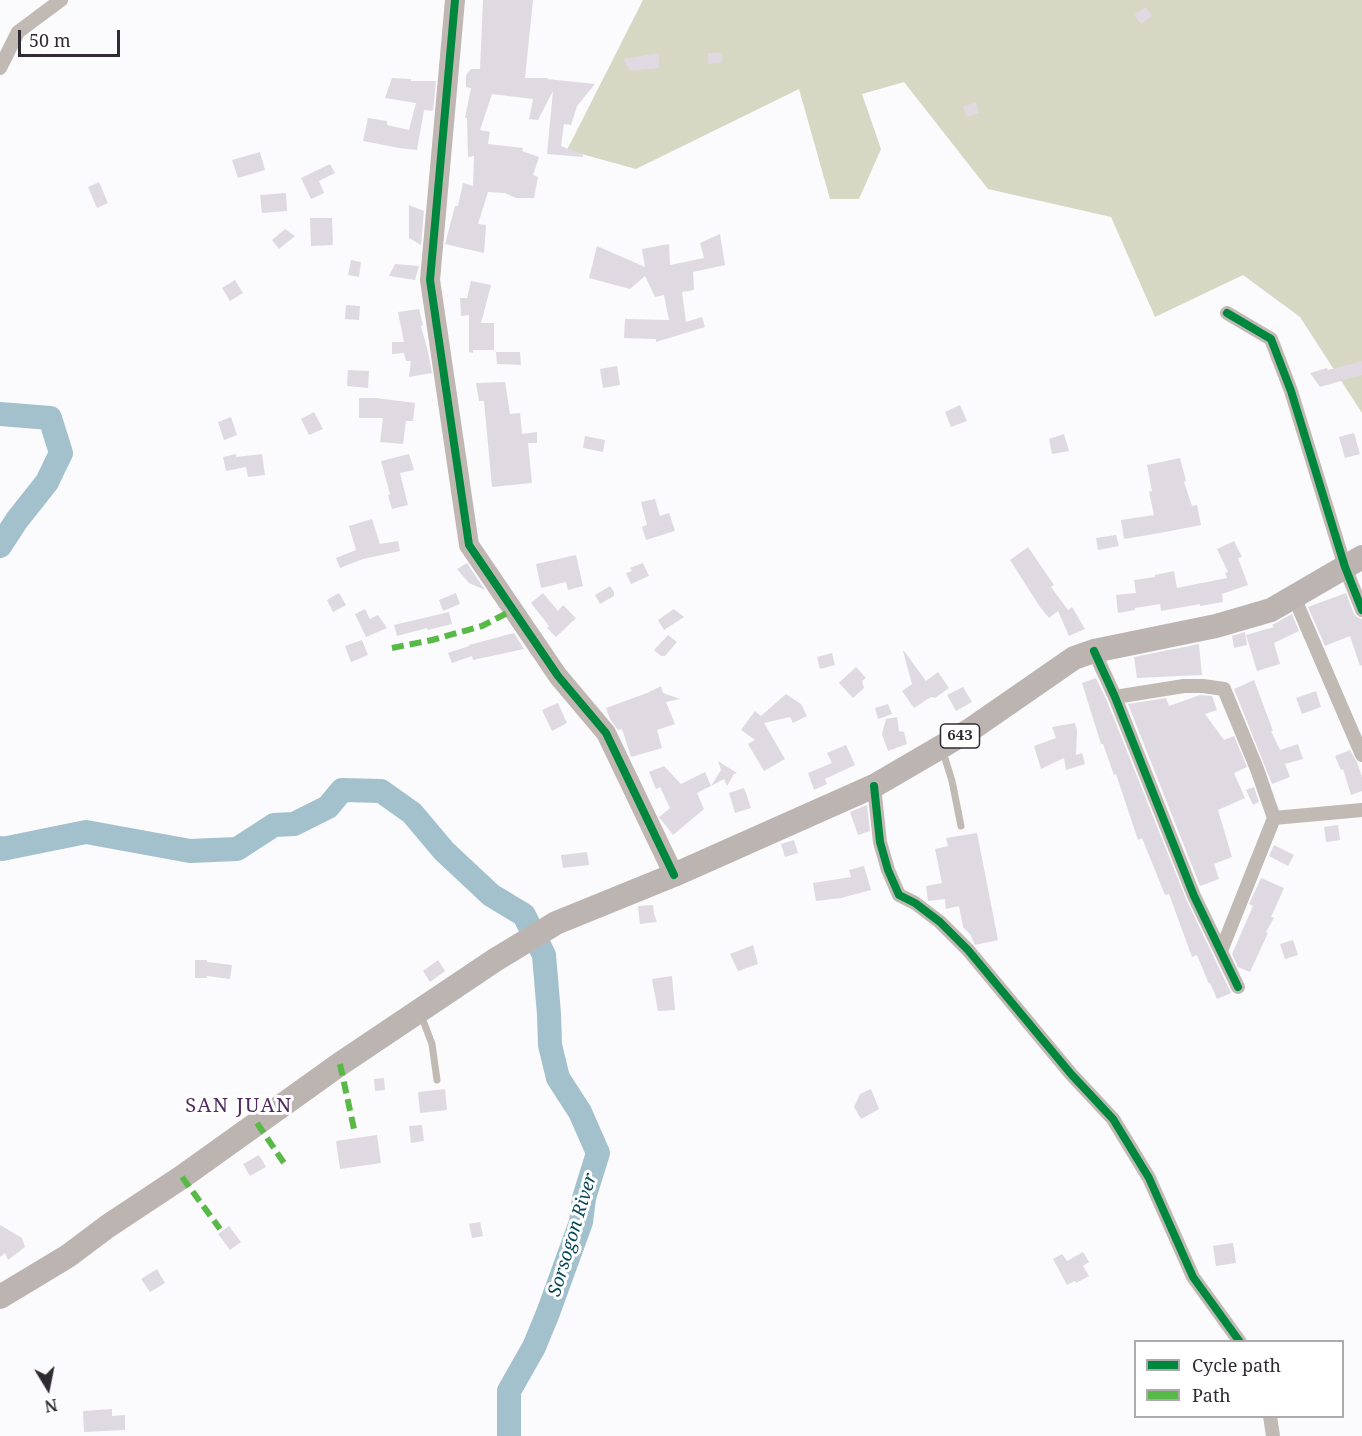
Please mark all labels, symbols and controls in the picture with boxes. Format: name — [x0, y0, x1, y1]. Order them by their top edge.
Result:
scale bar — [21, 18, 123, 56]
text: 50 m — [29, 28, 71, 52]
road number: 643 — [940, 724, 980, 748]
district label: SAN JUAN — [185, 1094, 293, 1118]
water label: Sorsogon River — [544, 1171, 602, 1299]
legend — [1134, 1340, 1344, 1418]
text: Cycle path — [1192, 1353, 1281, 1377]
north arrow — [18, 1358, 78, 1418]
text: Path — [1192, 1383, 1231, 1407]
text: N — [43, 1394, 59, 1418]

